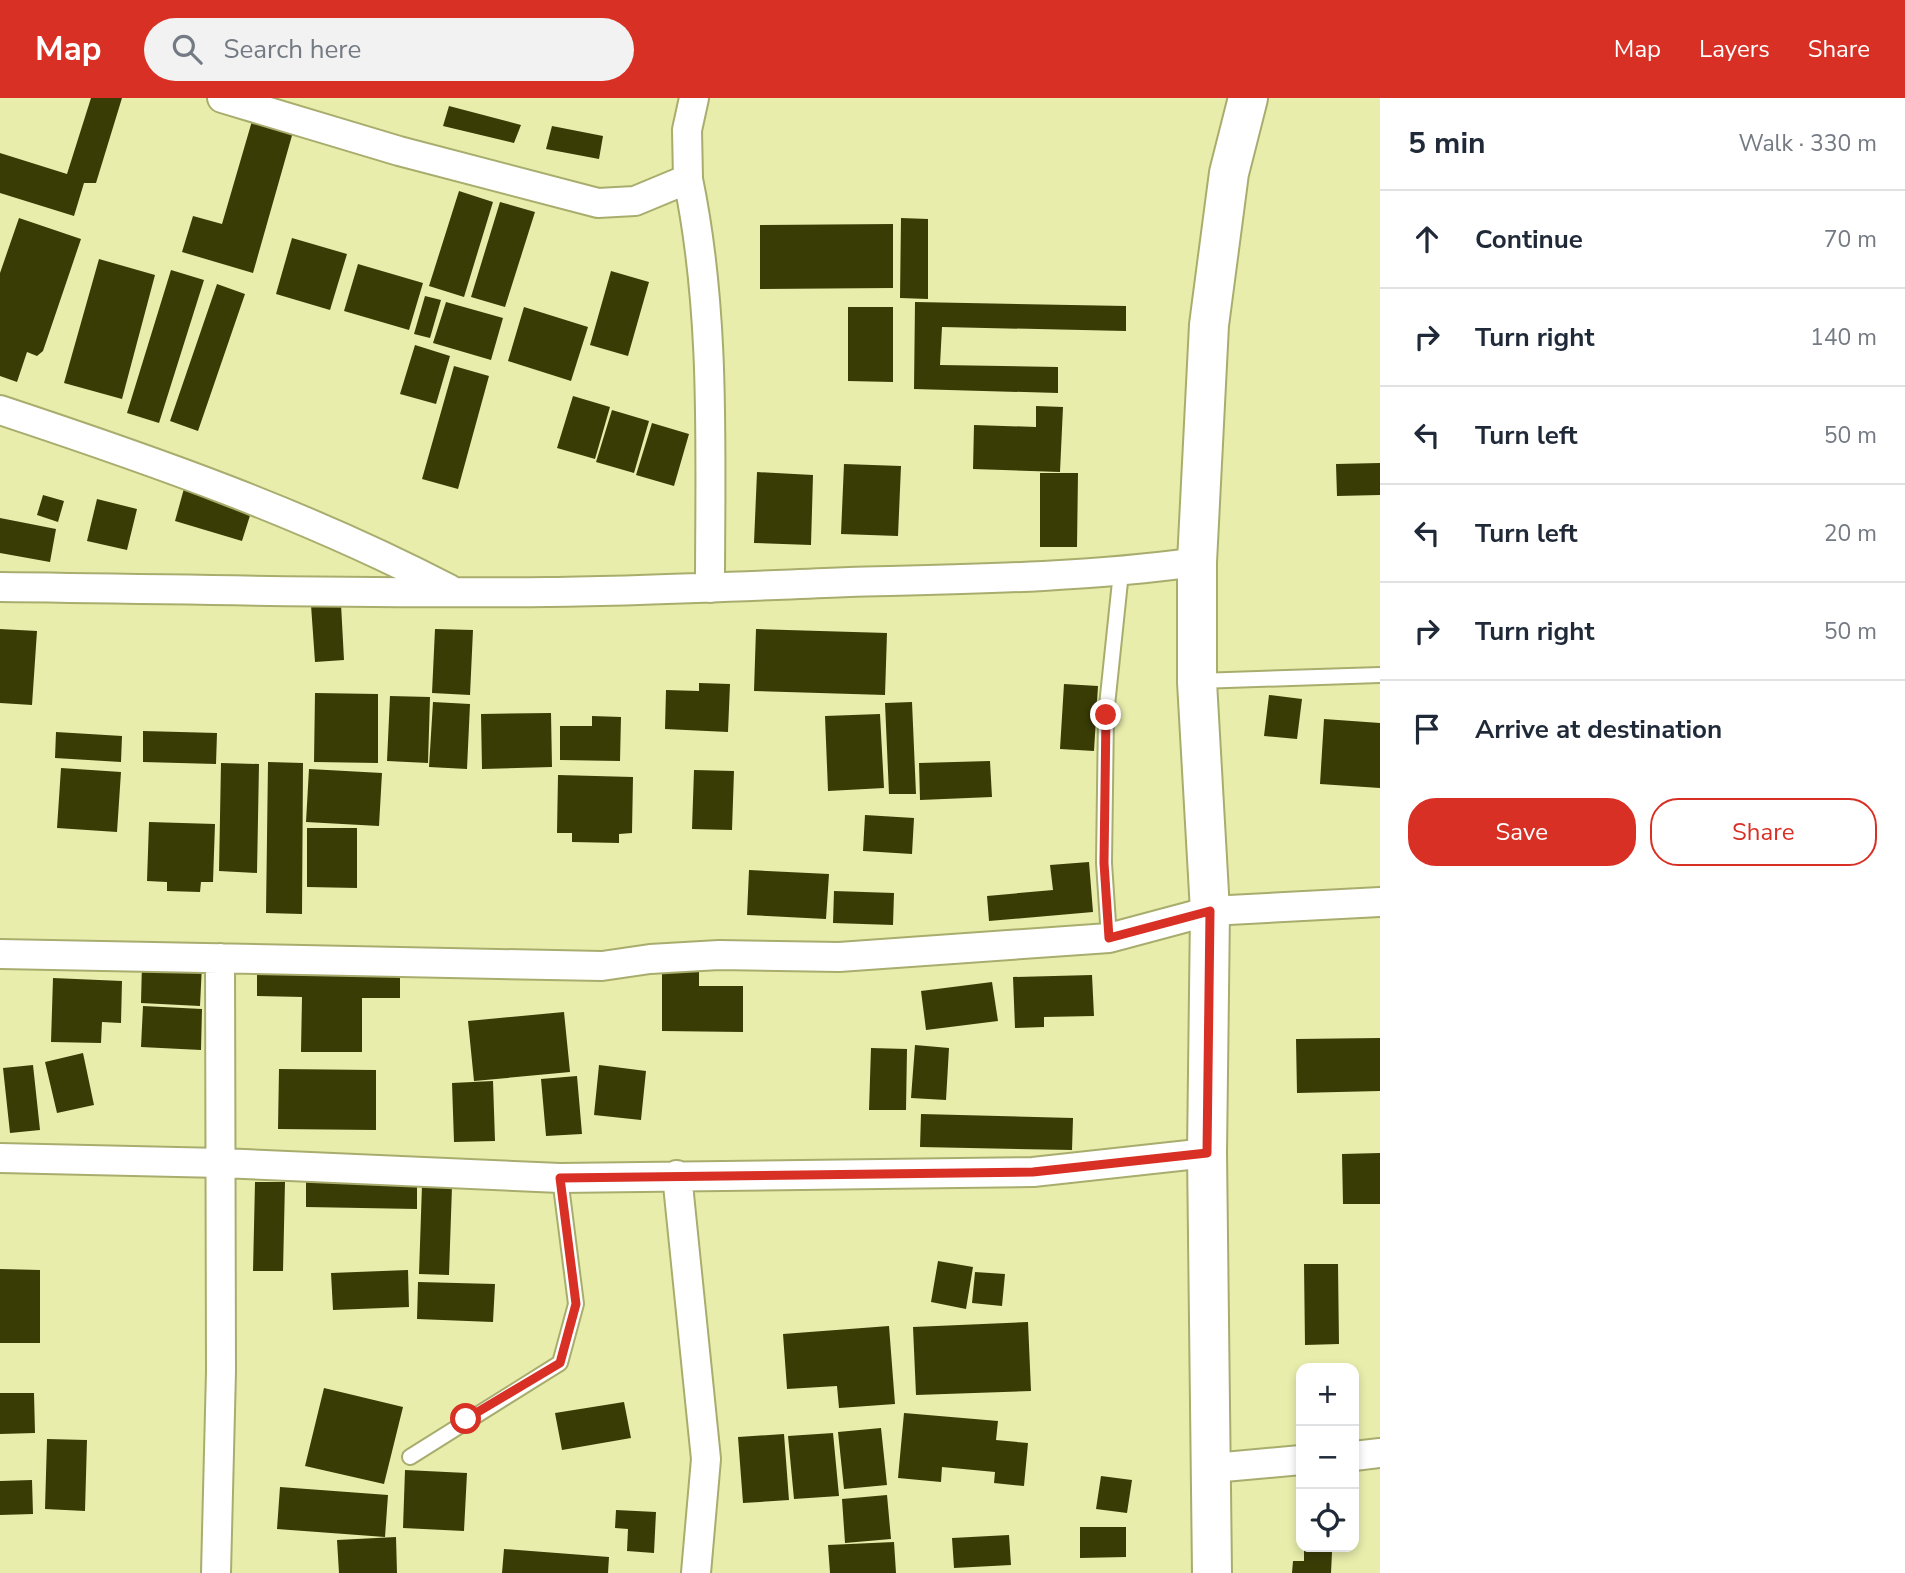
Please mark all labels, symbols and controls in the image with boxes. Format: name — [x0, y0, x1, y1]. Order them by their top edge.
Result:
search box — [144, 18, 634, 81]
text: Map — [35, 27, 102, 72]
icon: search — [168, 30, 206, 68]
text: Search here — [224, 32, 361, 67]
text: Map — [1614, 33, 1661, 65]
text: Layers — [1699, 33, 1770, 65]
text: Share — [1808, 33, 1870, 65]
text: 5 min — [1408, 123, 1486, 164]
text: Walk · 330 m — [1738, 128, 1877, 159]
icon: ahead — [1408, 220, 1446, 258]
text: Continue — [1475, 222, 1583, 257]
text: 70 m — [1824, 224, 1877, 255]
icon: right — [1408, 318, 1446, 356]
text: Turn right — [1475, 320, 1594, 355]
text: 140 m — [1810, 322, 1877, 353]
icon: left — [1408, 416, 1446, 454]
text: Turn left — [1475, 418, 1578, 453]
text: 50 m — [1824, 420, 1877, 451]
icon: left — [1408, 514, 1446, 552]
text: Turn left — [1475, 516, 1578, 551]
text: 20 m — [1824, 518, 1877, 549]
icon: right — [1408, 612, 1446, 650]
text: Turn right — [1475, 614, 1594, 649]
text: 50 m — [1824, 616, 1877, 647]
route end — [1090, 699, 1121, 730]
icon: arrive — [1408, 710, 1446, 748]
text: Arrive at destination — [1475, 712, 1722, 747]
button: Save — [1408, 798, 1636, 866]
button: Share — [1650, 798, 1877, 866]
map controls — [1296, 1363, 1359, 1552]
button: + — [1296, 1363, 1359, 1426]
route start — [450, 1403, 481, 1434]
button: − — [1296, 1426, 1359, 1489]
button: locate — [1296, 1489, 1359, 1552]

